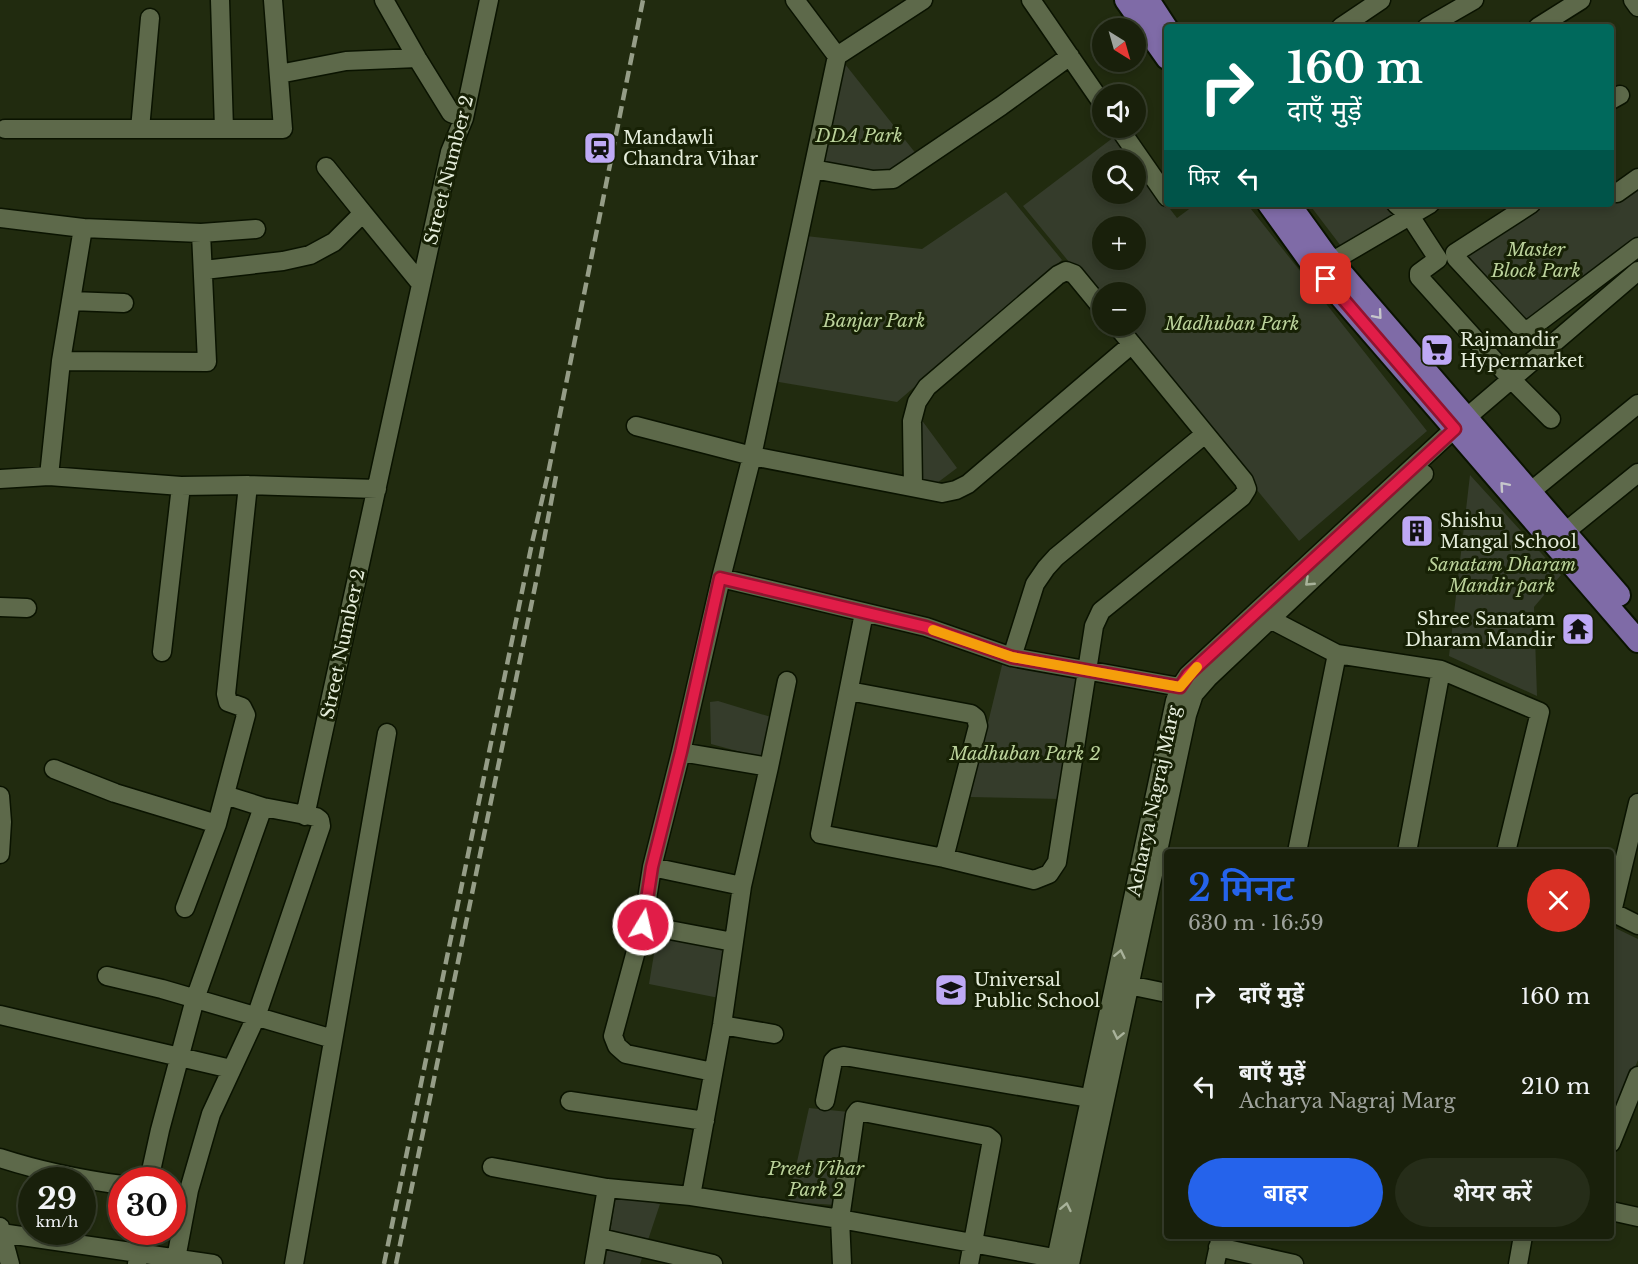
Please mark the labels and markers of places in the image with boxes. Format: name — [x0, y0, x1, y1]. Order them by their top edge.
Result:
place label: Mandawli Chandra Vihar — [623, 127, 759, 170]
station icon: Mandawli Chandra Vihar — [582, 130, 618, 166]
pin — [1300, 253, 1351, 304]
place label: Rajmandir Hypermarket — [1460, 329, 1584, 372]
supermarket icon: Rajmandir Hypermarket — [1419, 332, 1455, 368]
place label: Shishu Mangal School — [1440, 510, 1577, 553]
building icon: Shishu Mangal School — [1399, 513, 1435, 549]
place label: Shree Sanatam Dharam Mandir — [1405, 608, 1555, 651]
temple icon: Shree Sanatam Dharam Mandir — [1560, 611, 1596, 647]
place label: Universal Public School — [974, 969, 1100, 1012]
school or university icon: Universal Public School — [933, 972, 969, 1008]

